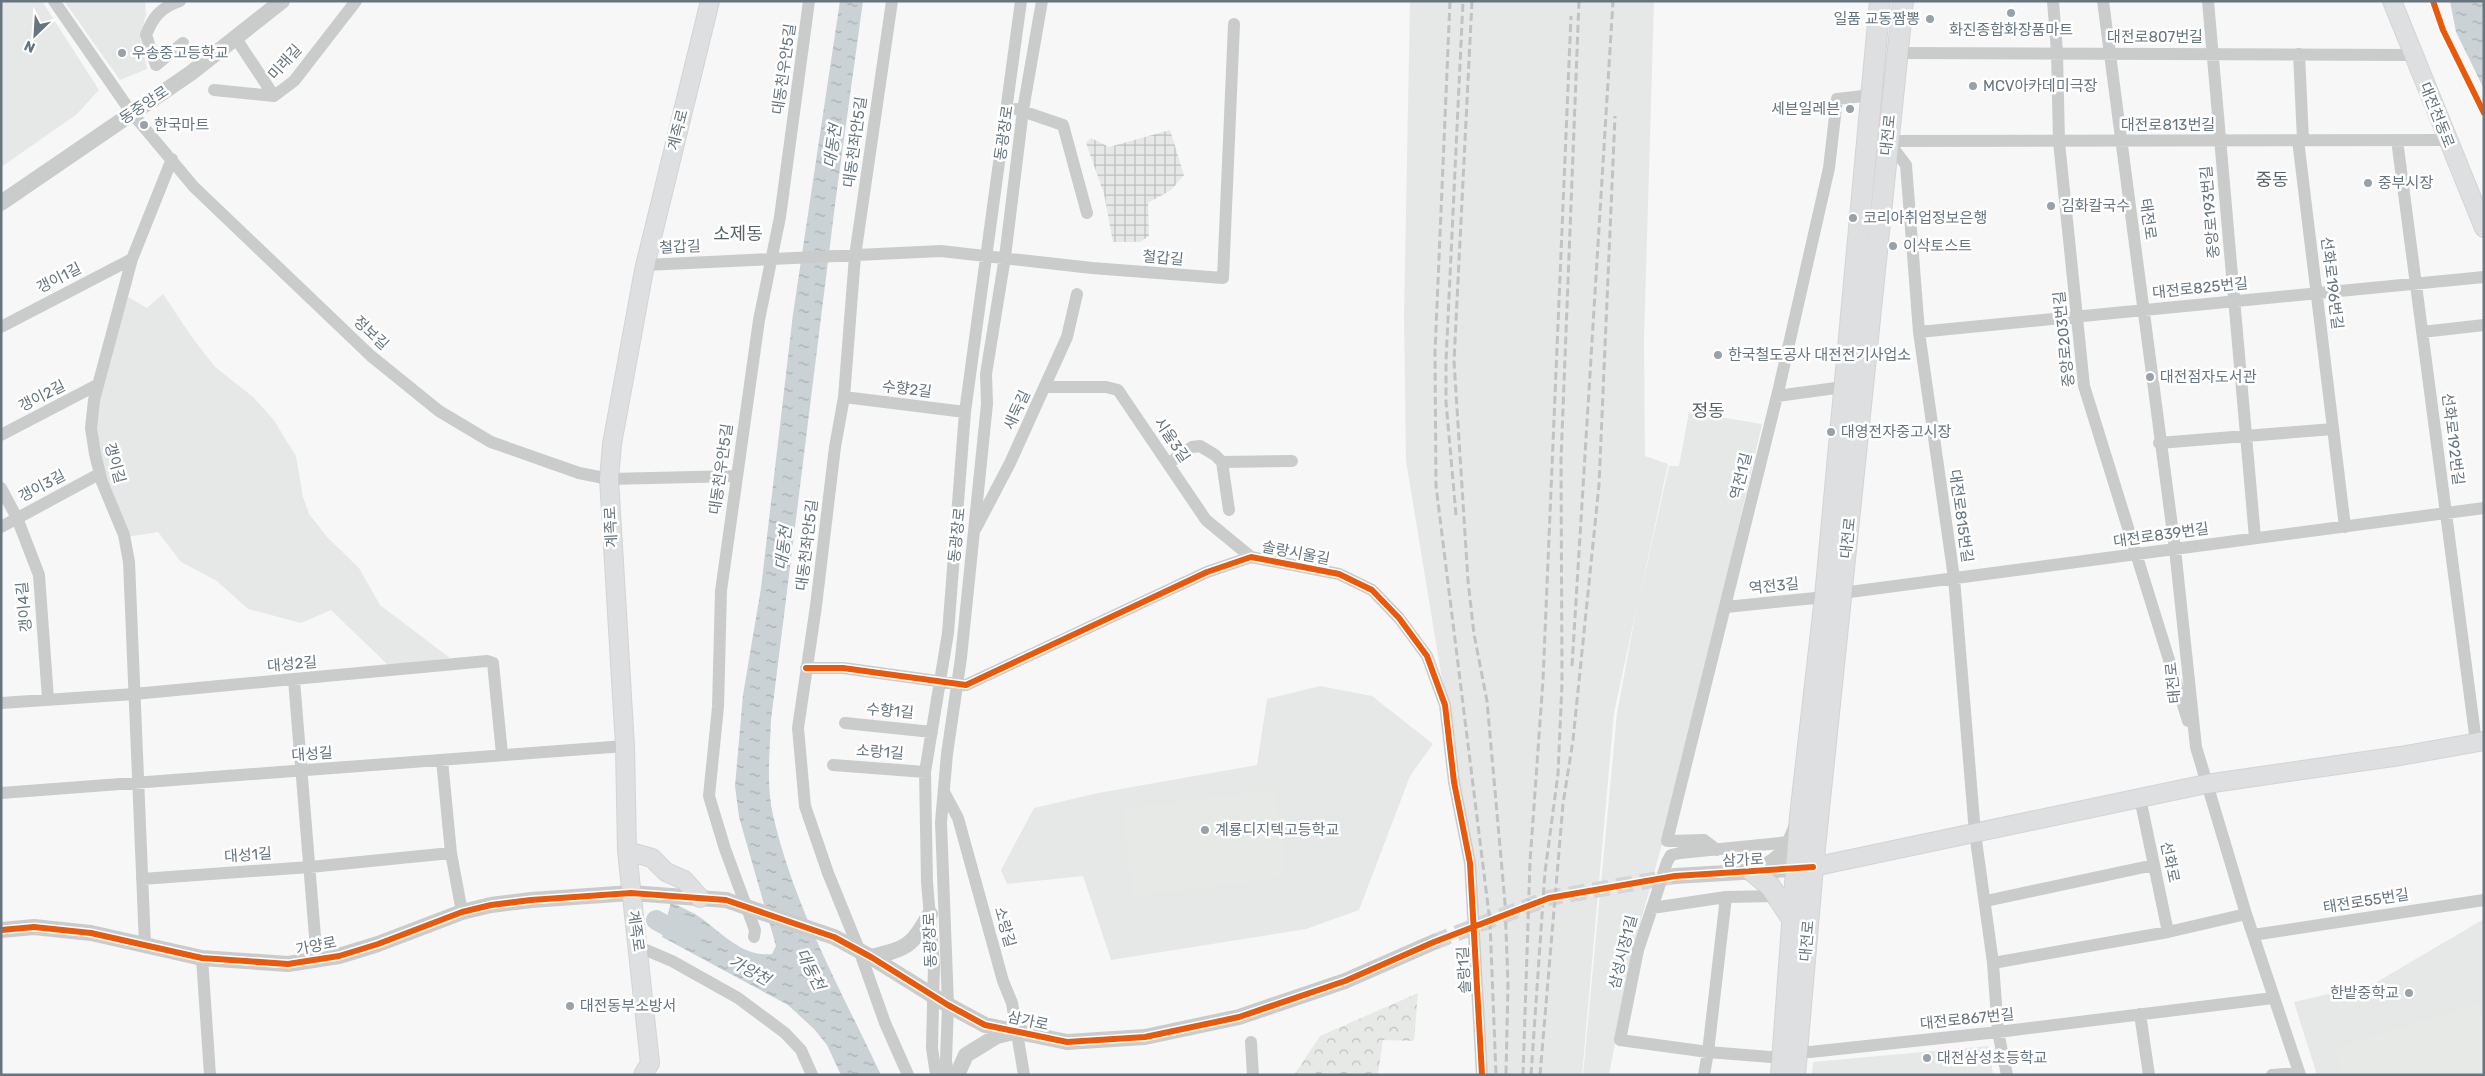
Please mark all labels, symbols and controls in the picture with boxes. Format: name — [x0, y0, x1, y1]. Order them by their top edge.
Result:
marker: 화진종합화장품마트 — [2005, 7, 2017, 19]
north arrow — [10, 10, 60, 60]
place label: 일품 교동짬뽕 — [1834, 10, 1920, 28]
marker: 일품 교동짬뽕 — [1924, 13, 1936, 25]
place label: 화진종합화장품마트 — [1949, 21, 2073, 39]
street label: 대동천우안5길 — [769, 22, 799, 116]
street label: 대전로807번길 — [2107, 28, 2203, 46]
text: N — [22, 36, 38, 56]
street label: 미래길 — [264, 41, 306, 83]
place label: 우송중고등학교 — [132, 44, 229, 62]
marker: 우송중고등학교 — [116, 47, 128, 59]
place label: MCV아카데미극장 — [1983, 77, 2097, 95]
marker: MCV아카데미극장 — [1967, 80, 1979, 92]
street label: 대전천동로 — [2416, 80, 2458, 150]
street label: 동중앙로 — [116, 82, 172, 128]
street label: 대동천좌안5길 — [840, 95, 870, 189]
place label: 세븐일레븐 — [1771, 100, 1840, 118]
marker: 세븐일레븐 — [1844, 103, 1856, 115]
street label: 동광장로 — [991, 104, 1017, 162]
street label: 계족로 — [664, 108, 692, 152]
street label: 대전로 — [1877, 113, 1899, 157]
place label: 한국마트 — [154, 116, 209, 134]
street label: 대전로813번길 — [2121, 116, 2215, 134]
marker: 한국마트 — [138, 119, 150, 131]
water label: 대동천 — [820, 121, 845, 169]
street label: 중앙로193번길 — [2197, 165, 2223, 259]
district label: 중동 — [2255, 169, 2289, 191]
place label: 중부시장 — [2378, 174, 2433, 192]
marker: 중부시장 — [2362, 177, 2374, 189]
place label: 김화칼국수 — [2061, 197, 2130, 215]
street label: 태전로 — [2136, 197, 2160, 241]
marker: 김화칼국수 — [2045, 200, 2057, 212]
place label: 코리아취업정보은행 — [1863, 209, 1987, 227]
marker: 코리아취업정보은행 — [1847, 212, 1859, 224]
district label: 소제동 — [713, 223, 763, 245]
street label: 선화로196번길 — [2317, 236, 2347, 330]
street label: 철갑길 — [659, 237, 701, 257]
place label: 이삭토스트 — [1903, 237, 1972, 255]
marker: 이삭토스트 — [1887, 240, 1899, 252]
street label: 철갑길 — [1142, 247, 1184, 269]
street label: 갱이1길 — [34, 259, 84, 297]
street label: 대전로825번길 — [2151, 274, 2249, 302]
street label: 중앙로203번길 — [2050, 290, 2078, 388]
street label: 정보길 — [350, 312, 392, 354]
place label: 한국철도공사 대전전기사업소 — [1728, 346, 1911, 364]
marker: 한국철도공사 대전전기사업소 — [1712, 349, 1724, 361]
place label: 대전점자도서관 — [2160, 368, 2257, 386]
marker: 대전점자도서관 — [2144, 371, 2156, 383]
street label: 갱이2길 — [16, 377, 68, 415]
street label: 수향2길 — [881, 377, 933, 401]
street label: 새둑길 — [1000, 387, 1034, 433]
street label: 선화로192번길 — [2438, 392, 2468, 486]
district label: 정동 — [1691, 400, 1725, 422]
street label: 시울3길 — [1150, 414, 1194, 466]
street label: 대동천우안5길 — [706, 422, 736, 516]
place label: 대영전자중고시장 — [1841, 423, 1952, 441]
marker: 대영전자중고시장 — [1825, 426, 1837, 438]
street label: 갱이길 — [101, 441, 129, 485]
street label: 역전1길 — [1726, 451, 1756, 501]
street label: 갱이3길 — [16, 466, 68, 506]
street label: 대전로815번길 — [1946, 468, 1976, 564]
street label: 대동천좌안5길 — [792, 498, 822, 592]
street label: 계족로 — [601, 506, 621, 548]
street label: 동광장로 — [945, 507, 969, 563]
street label: 대전로 — [1837, 516, 1859, 560]
street label: 대전로839번길 — [2112, 519, 2210, 551]
water label: 대동천 — [771, 523, 796, 571]
street label: 솔랑시울길 — [1260, 538, 1332, 568]
street label: 역전3길 — [1748, 574, 1800, 598]
street label: 갱이4길 — [13, 581, 35, 633]
street label: 대성2길 — [266, 653, 318, 675]
street label: 태전로 — [2162, 661, 2184, 705]
street label: 수향1길 — [865, 700, 915, 722]
street label: 소랑1길 — [856, 741, 904, 763]
street label: 대성길 — [291, 744, 333, 764]
place label: 계룡디지텍고등학교 — [1215, 821, 1339, 839]
marker: 계룡디지텍고등학교 — [1199, 824, 1211, 836]
street label: 선화로 — [2157, 840, 2183, 884]
street label: 대성1길 — [224, 844, 272, 866]
street label: 삼가로 — [1722, 850, 1764, 870]
street label: 태전로55번길 — [2322, 885, 2410, 917]
street label: 소랑길 — [991, 905, 1019, 949]
street label: 계족로 — [624, 909, 648, 953]
street label: 동광장로 — [920, 912, 940, 968]
street label: 삼성시장1길 — [1605, 913, 1641, 991]
street label: 대전로 — [1796, 920, 1818, 962]
street label: 가양로 — [294, 933, 338, 959]
water label: 대동천 — [792, 945, 830, 995]
street label: 솔랑1길 — [1454, 946, 1474, 994]
water label: 가양천 — [726, 951, 776, 991]
place label: 한밭중학교 — [2330, 984, 2399, 1002]
marker: 한밭중학교 — [2403, 987, 2415, 999]
place label: 대전동부소방서 — [580, 997, 677, 1015]
marker: 대전동부소방서 — [564, 1000, 576, 1012]
street label: 대전로867번길 — [1919, 1005, 2015, 1033]
street label: 삼가로 — [1006, 1008, 1050, 1034]
place label: 대전삼성초등학교 — [1937, 1049, 2047, 1067]
marker: 대전삼성초등학교 — [1921, 1052, 1933, 1064]

